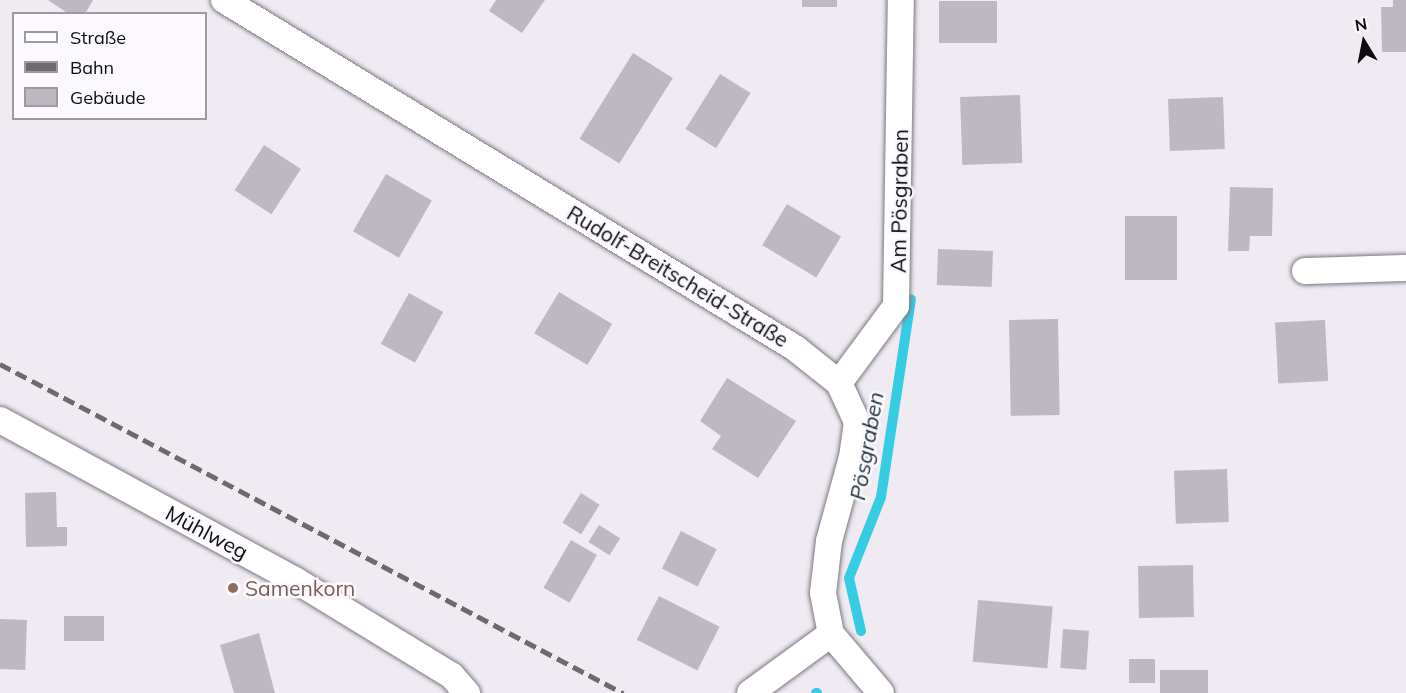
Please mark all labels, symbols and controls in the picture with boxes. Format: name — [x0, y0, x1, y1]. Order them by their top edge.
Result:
legend — [12, 12, 207, 120]
north arrow — [1334, 12, 1394, 72]
text: N — [1353, 13, 1369, 35]
text: Straße — [70, 26, 126, 49]
text: Bahn — [70, 56, 114, 79]
text: Gebäude — [70, 86, 146, 109]
street label: Am Pösgraben — [885, 129, 913, 273]
street label: Rudolf-Breitscheid-Straße — [563, 200, 793, 352]
water label: Pösgraben — [844, 390, 890, 502]
street label: Mühlweg — [162, 500, 252, 564]
place label: Samenkorn — [245, 575, 355, 601]
marker: Samenkorn — [226, 581, 240, 595]

